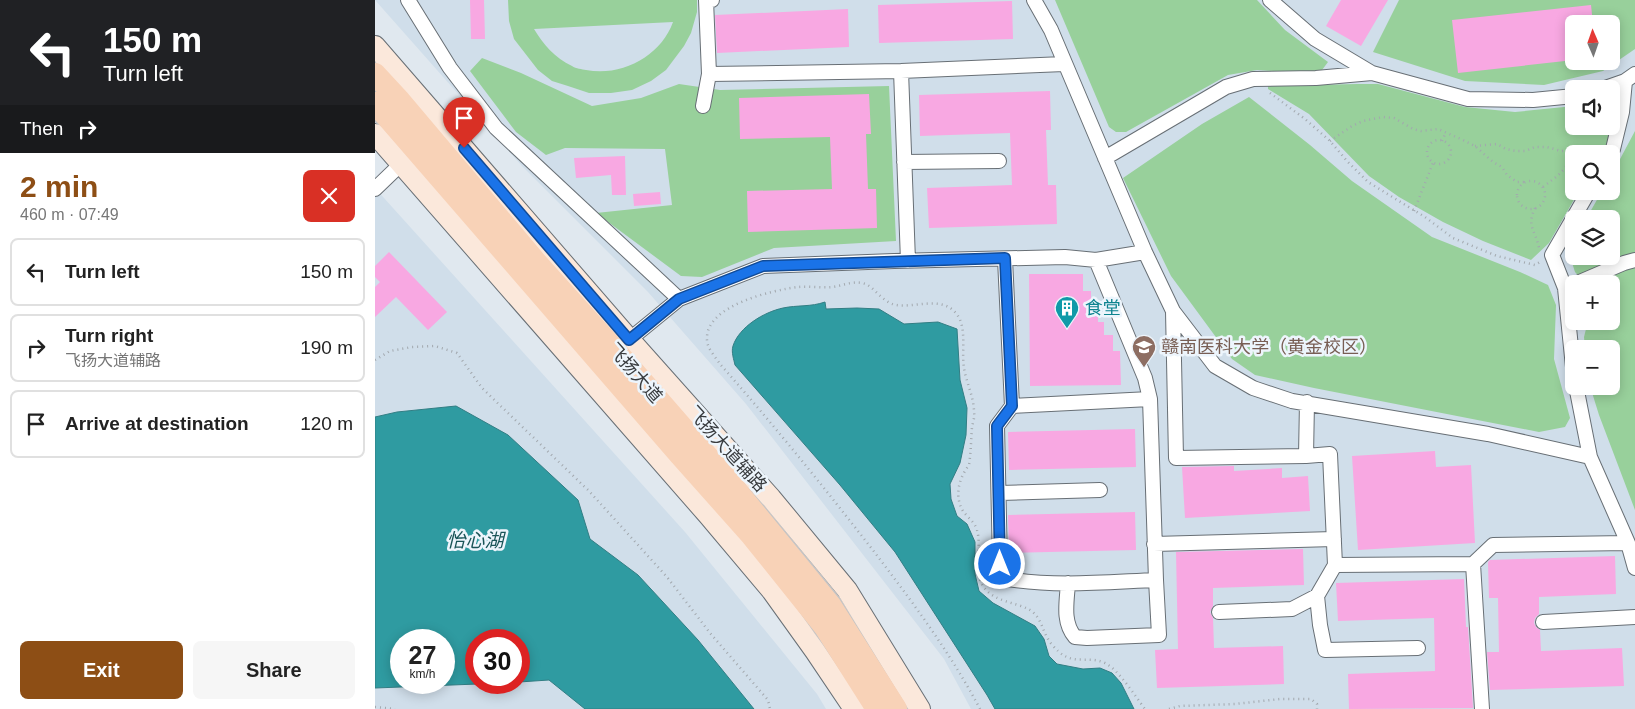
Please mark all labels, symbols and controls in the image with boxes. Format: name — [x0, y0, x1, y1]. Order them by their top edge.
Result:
north arrow — [1565, 15, 1620, 70]
map controls — [1565, 15, 1620, 395]
icon: left — [20, 20, 85, 85]
text: 150 m — [103, 20, 202, 59]
text: Turn left — [103, 61, 183, 86]
button: sound — [1565, 80, 1620, 135]
pin — [443, 97, 485, 148]
icon: arrive — [450, 104, 478, 132]
icon: right — [73, 115, 101, 143]
text: Then — [20, 118, 63, 139]
button: search — [1565, 145, 1620, 200]
text: 2 min — [20, 170, 98, 203]
button: close — [303, 170, 355, 222]
text: 460 m · 07:49 — [20, 206, 119, 223]
button: layers — [1565, 210, 1620, 265]
icon: left — [22, 258, 50, 286]
text: Turn left — [65, 261, 140, 282]
text: 150 m — [300, 261, 353, 282]
button: + — [1565, 275, 1620, 330]
building icon: 食堂 — [1054, 295, 1080, 329]
place label: 食堂 — [1085, 298, 1121, 318]
text: Turn right — [65, 325, 153, 346]
icon: right — [22, 334, 50, 362]
school or university icon: 赣南医科大学（黄金校区） — [1131, 334, 1157, 368]
text: 190 m — [300, 337, 353, 358]
place label: 赣南医科大学（黄金校区） — [1161, 337, 1377, 357]
street label: 飞扬大道 — [604, 339, 666, 407]
button: − — [1565, 340, 1620, 395]
text: 飞扬大道辅路 — [65, 352, 161, 369]
street label: 飞扬大道辅路 — [683, 402, 771, 496]
icon: arrive — [22, 410, 50, 438]
text: Arrive at destination — [65, 413, 249, 434]
text: 120 m — [300, 413, 353, 434]
water label: 怡心湖 — [446, 530, 506, 551]
position arrow — [973, 537, 1025, 589]
speed limit sign: 30 — [465, 629, 530, 694]
button: Exit — [20, 641, 183, 699]
button: Share — [193, 641, 355, 699]
text: 27 — [409, 641, 436, 669]
text: km/h — [409, 667, 436, 681]

